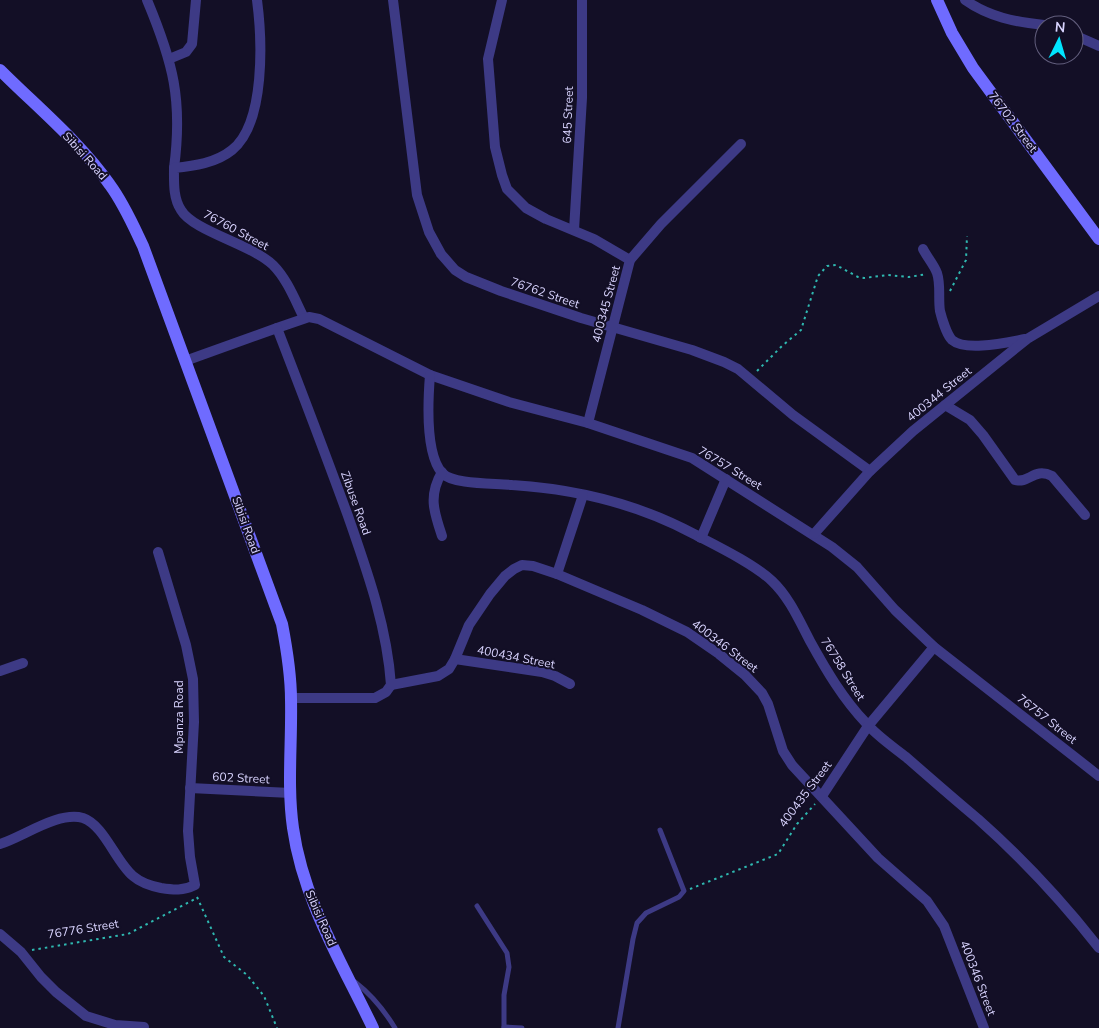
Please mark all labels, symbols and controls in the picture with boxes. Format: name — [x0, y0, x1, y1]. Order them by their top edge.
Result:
north arrow — [1034, 15, 1084, 65]
text: N — [1054, 18, 1066, 37]
street label: 645 Street — [559, 85, 577, 144]
street label: 76702 Street — [985, 89, 1041, 156]
street label: Sibisi Road — [59, 129, 111, 183]
street label: 76760 Street — [201, 206, 272, 254]
street label: 400345 Street — [588, 263, 624, 344]
street label: 76762 Street — [508, 274, 582, 313]
street label: 400344 Street — [903, 362, 975, 425]
street label: 76757 Street — [695, 443, 766, 494]
street label: Zibuse Road — [337, 469, 375, 537]
street label: Sibisi Road — [228, 494, 264, 556]
street label: 400346 Street — [689, 616, 762, 677]
street label: 76758 Street — [817, 634, 869, 704]
street label: 400434 Street — [476, 642, 557, 673]
street label: Mpanza Road — [171, 680, 187, 754]
street label: 76757 Street — [1014, 691, 1081, 748]
street label: 400435 Street — [775, 757, 836, 830]
street label: 602 Street — [212, 769, 271, 788]
street label: Sibisi Road — [302, 888, 340, 948]
street label: 76776 Street — [46, 915, 121, 943]
street label: 400346 Street — [956, 938, 1000, 1018]

